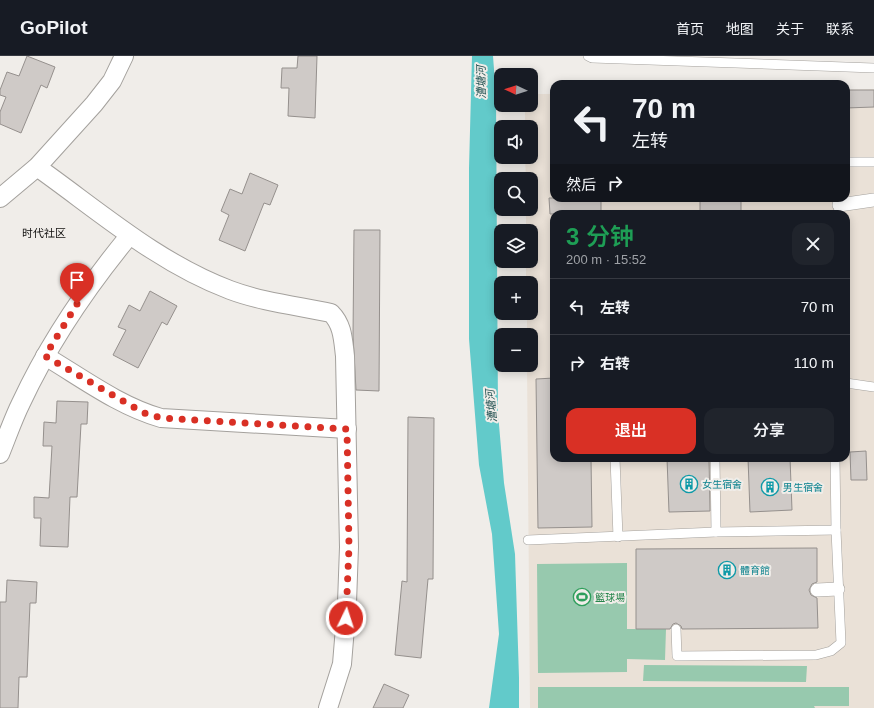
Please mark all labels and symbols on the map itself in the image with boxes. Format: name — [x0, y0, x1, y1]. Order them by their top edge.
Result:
water label: 漕塘河 — [475, 63, 487, 99]
north arrow — [494, 68, 538, 112]
district label: 时代社区 — [22, 227, 66, 239]
pin — [60, 263, 94, 304]
water label: 漕塘河 — [483, 387, 498, 423]
building icon: 女生宿舍 — [679, 474, 699, 494]
building icon: 男生宿舍 — [760, 477, 780, 497]
place label: 女生宿舍 — [702, 479, 742, 490]
place label: 男生宿舍 — [783, 482, 823, 493]
building icon: 體育館 — [717, 560, 737, 580]
place label: 體育館 — [740, 565, 770, 576]
sports icon: 籃球場 — [572, 587, 592, 607]
place label: 籃球場 — [595, 592, 625, 603]
position arrow — [325, 597, 367, 639]

